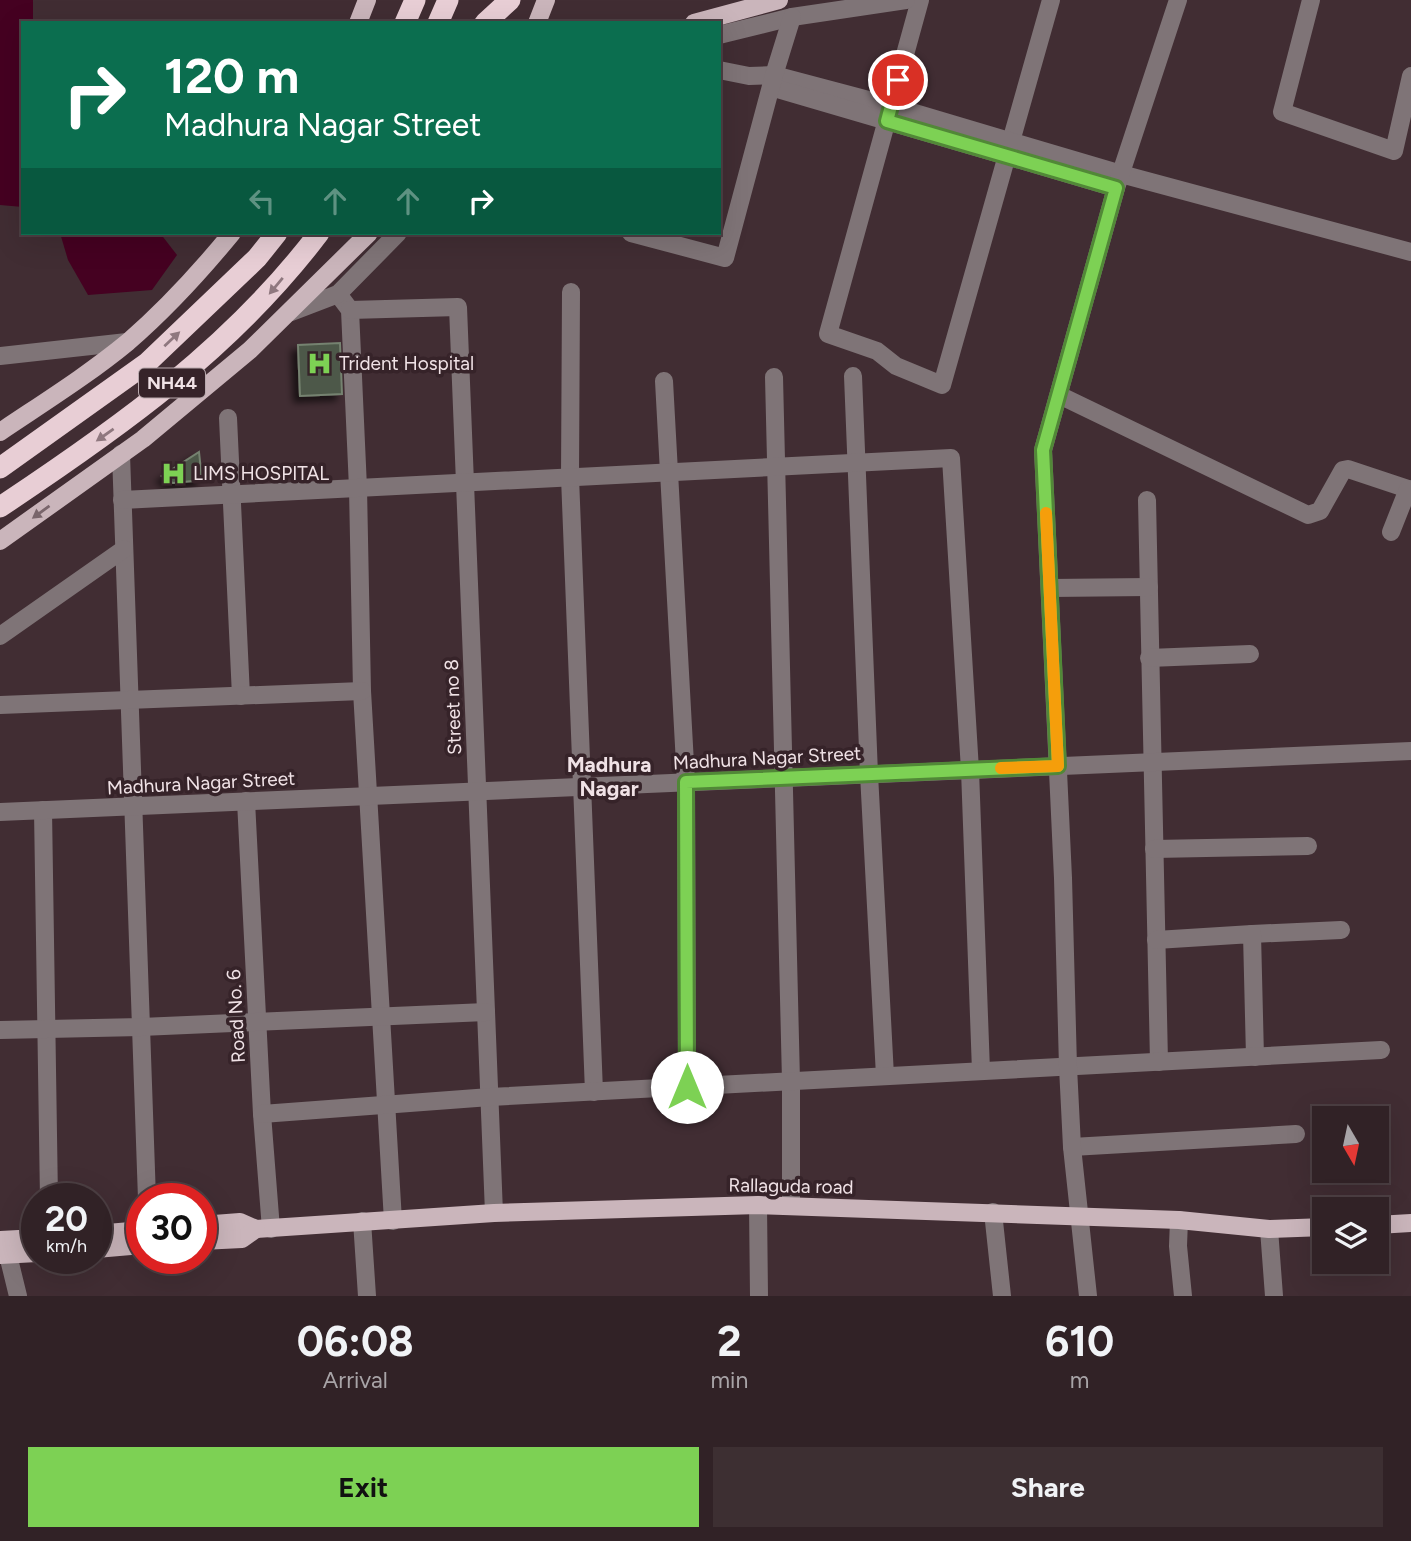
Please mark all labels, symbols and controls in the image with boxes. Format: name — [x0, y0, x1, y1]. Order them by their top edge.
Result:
text: 120 m — [164, 46, 299, 105]
icon: right — [49, 49, 140, 140]
pin — [868, 50, 928, 110]
icon: arrive — [879, 61, 917, 99]
text: Madhura Nagar Street — [164, 106, 481, 144]
icon: left — [243, 182, 281, 220]
icon: ahead — [316, 182, 354, 220]
icon: ahead — [389, 182, 427, 220]
icon: right — [462, 182, 500, 220]
one-way arrow — [269, 277, 284, 294]
one-way arrow — [163, 332, 180, 348]
hospital icon: Trident Hospital — [305, 349, 333, 377]
place label: Trident Hospital — [339, 352, 474, 375]
road number: NH44 — [139, 368, 205, 398]
one-way arrow — [96, 428, 115, 441]
hospital icon: LIMS HOSPITAL — [159, 459, 187, 487]
place label: LIMS HOSPITAL — [193, 462, 329, 485]
one-way arrow — [32, 505, 50, 519]
street label: Street no 8 — [440, 659, 466, 755]
street label: Madhura Nagar Street — [672, 742, 862, 774]
district label: Madhura Nagar — [567, 752, 651, 801]
street label: Madhura Nagar Street — [106, 767, 296, 799]
street label: Road No. 6 — [222, 968, 250, 1063]
position arrow — [650, 1050, 724, 1124]
north arrow — [1312, 1106, 1390, 1183]
map controls — [1312, 1106, 1389, 1274]
street label: Rallaguda road — [728, 1173, 854, 1199]
speed limit sign: 30 — [126, 1183, 217, 1274]
button: layers — [1312, 1197, 1389, 1274]
text: 20 — [45, 1198, 88, 1240]
text: km/h — [46, 1235, 87, 1257]
text: 06:08 — [297, 1316, 414, 1367]
text: 2 — [717, 1316, 742, 1367]
text: 610 — [1045, 1316, 1114, 1367]
text: Arrival — [323, 1366, 388, 1394]
text: min — [711, 1366, 748, 1394]
text: m — [1070, 1366, 1089, 1394]
button: Exit — [28, 1447, 699, 1527]
button: Share — [713, 1447, 1383, 1527]

